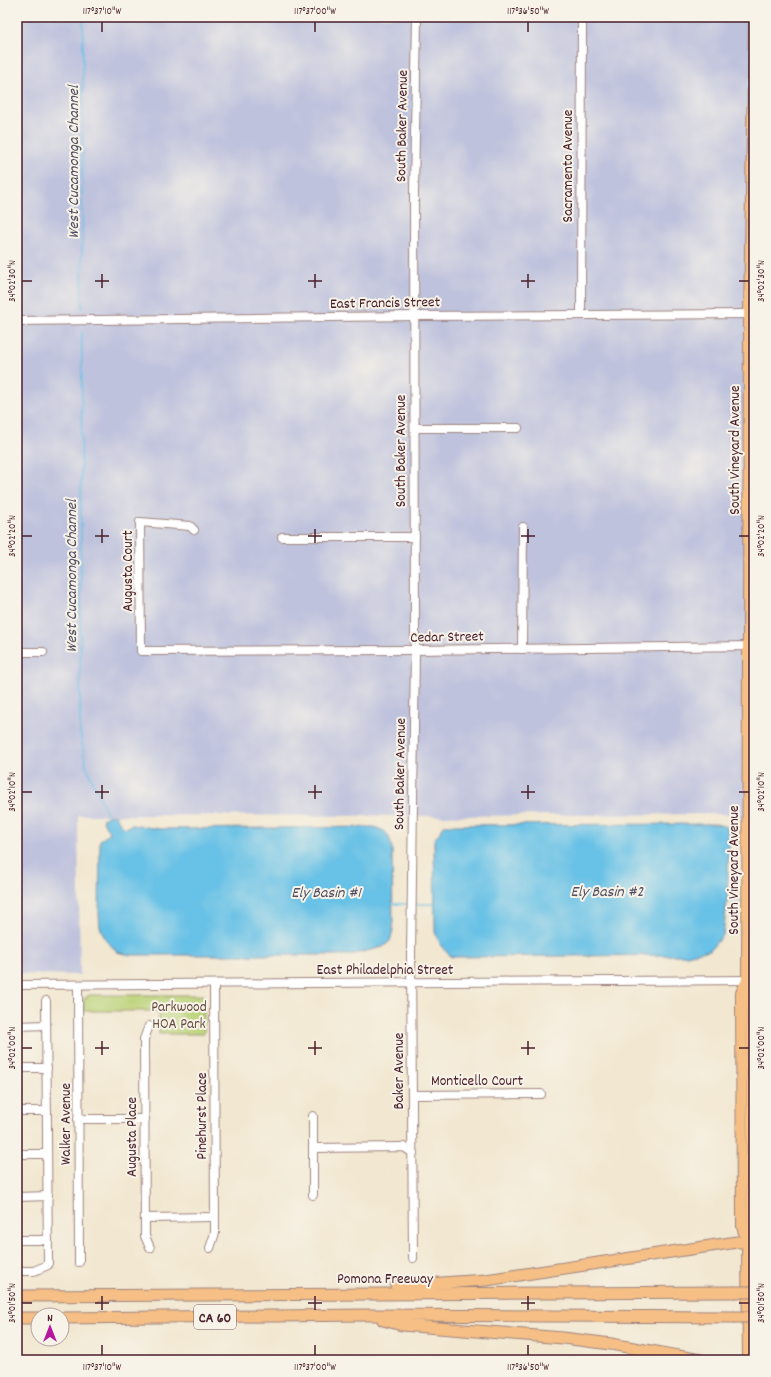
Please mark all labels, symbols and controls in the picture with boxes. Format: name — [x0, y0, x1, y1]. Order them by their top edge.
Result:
text: 117°37'10"W — [83, 5, 122, 19]
text: 117°37'00"W — [294, 5, 336, 19]
text: 117°36'50"W — [507, 5, 549, 19]
street label: South Baker Avenue — [391, 69, 415, 182]
water label: West Cucamonga Channel — [63, 84, 86, 239]
street label: Sacramento Avenue — [558, 109, 580, 222]
text: 34°02'30"N — [6, 260, 20, 302]
text: 34°02'30"N — [755, 260, 769, 302]
street label: East Francis Street — [330, 292, 441, 316]
street label: South Vineyard Avenue — [725, 385, 747, 515]
street label: South Baker Avenue — [391, 394, 413, 507]
water label: West Cucamonga Channel — [61, 498, 84, 653]
text: 34°02'20"N — [6, 515, 20, 557]
text: 34°02'20"N — [755, 515, 769, 557]
street label: Augusta Court — [118, 530, 140, 612]
street label: Cedar Street — [410, 626, 484, 650]
street label: South Baker Avenue — [389, 717, 413, 830]
text: 34°02'10"N — [6, 772, 20, 812]
text: 34°02'10"N — [755, 772, 769, 812]
street label: South Vineyard Avenue — [724, 805, 746, 935]
water label: Ely Basin #2 — [570, 881, 645, 904]
water label: Ely Basin #1 — [291, 882, 362, 905]
street label: East Philadelphia Street — [317, 960, 454, 982]
park label: Parkwood HOA Park — [151, 997, 207, 1036]
text: 34°02'00"N — [6, 1026, 20, 1070]
text: 34°02'00"N — [755, 1026, 769, 1070]
street label: Baker Avenue — [389, 1032, 411, 1109]
street label: Monticello Court — [431, 1071, 524, 1093]
street label: Pinehurst Place — [192, 1072, 214, 1160]
street label: Walker Avenue — [56, 1083, 78, 1165]
street label: Augusta Place — [122, 1097, 144, 1177]
street label: Pomona Freeway — [337, 1269, 434, 1291]
text: 34°01'50"N — [6, 1283, 20, 1323]
text: 34°01'50"N — [755, 1283, 769, 1323]
road number: CA 60 — [194, 1305, 236, 1329]
north arrow — [30, 1307, 70, 1347]
text: N — [47, 1311, 53, 1327]
text: 117°37'10"W — [83, 1361, 122, 1375]
text: 117°37'00"W — [294, 1361, 336, 1375]
text: 117°36'50"W — [507, 1361, 549, 1375]

